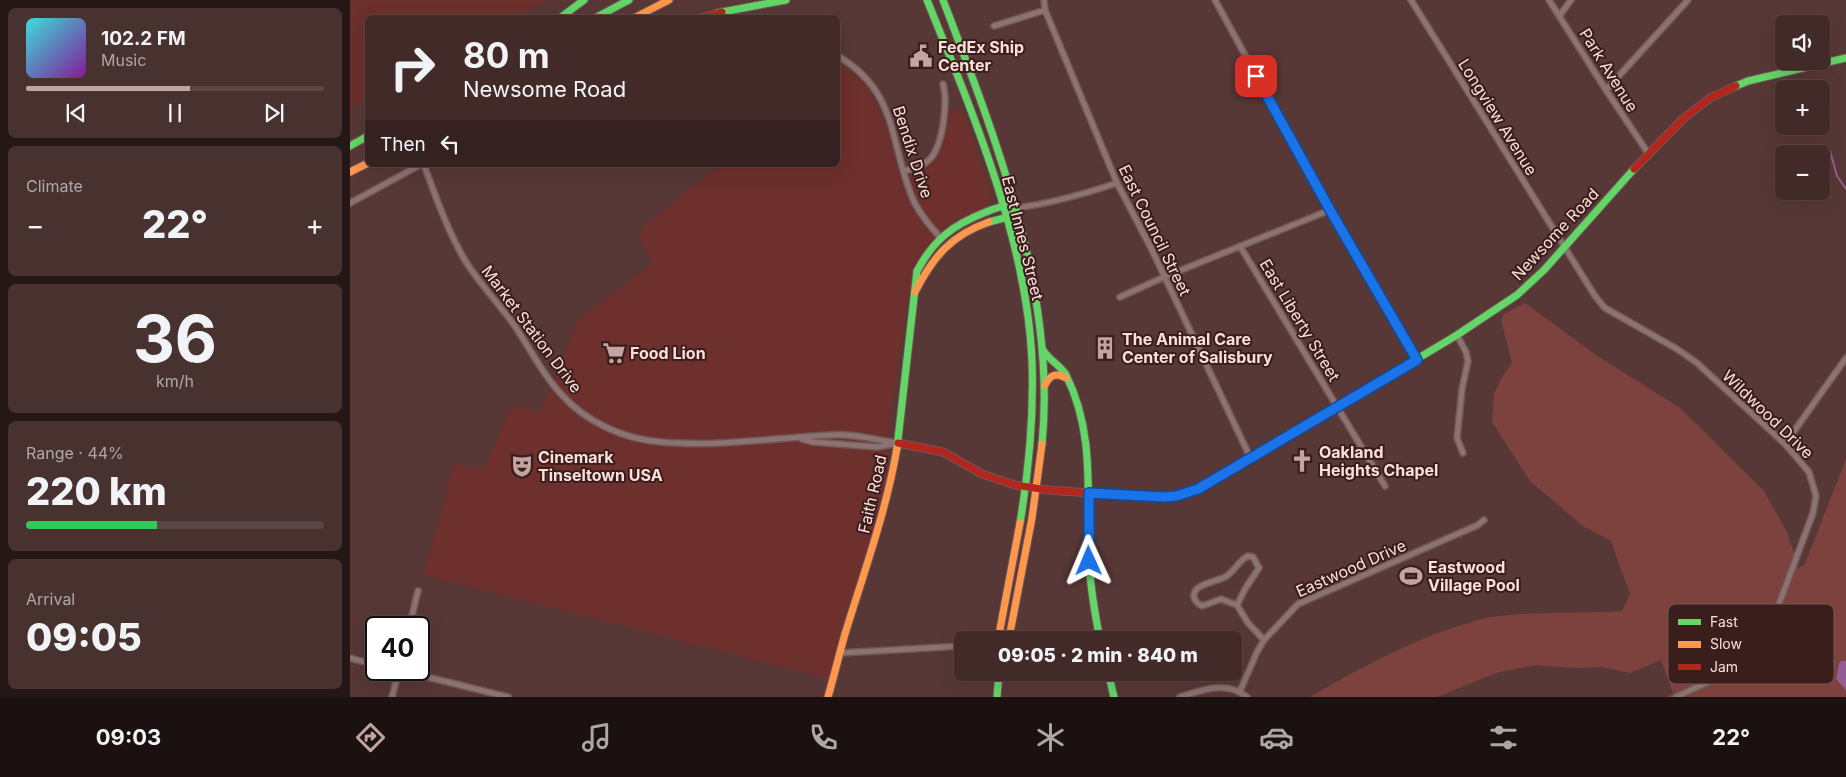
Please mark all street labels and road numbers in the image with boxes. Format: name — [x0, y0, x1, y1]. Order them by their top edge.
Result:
street label: Park Avenue — [1575, 24, 1643, 116]
street label: Longview Avenue — [1454, 55, 1542, 179]
street label: Bendix Drive — [889, 103, 937, 201]
street label: East Council Street — [1115, 161, 1195, 299]
street label: East Innes Street — [998, 174, 1048, 302]
street label: Newsome Road — [1507, 184, 1603, 284]
street label: East Liberty Street — [1256, 255, 1344, 385]
street label: Market Station Drive — [478, 261, 586, 397]
street label: Wildwood Drive — [1718, 365, 1818, 463]
street label: Faith Road — [853, 453, 891, 535]
street label: Eastwood Drive — [1293, 535, 1409, 601]

